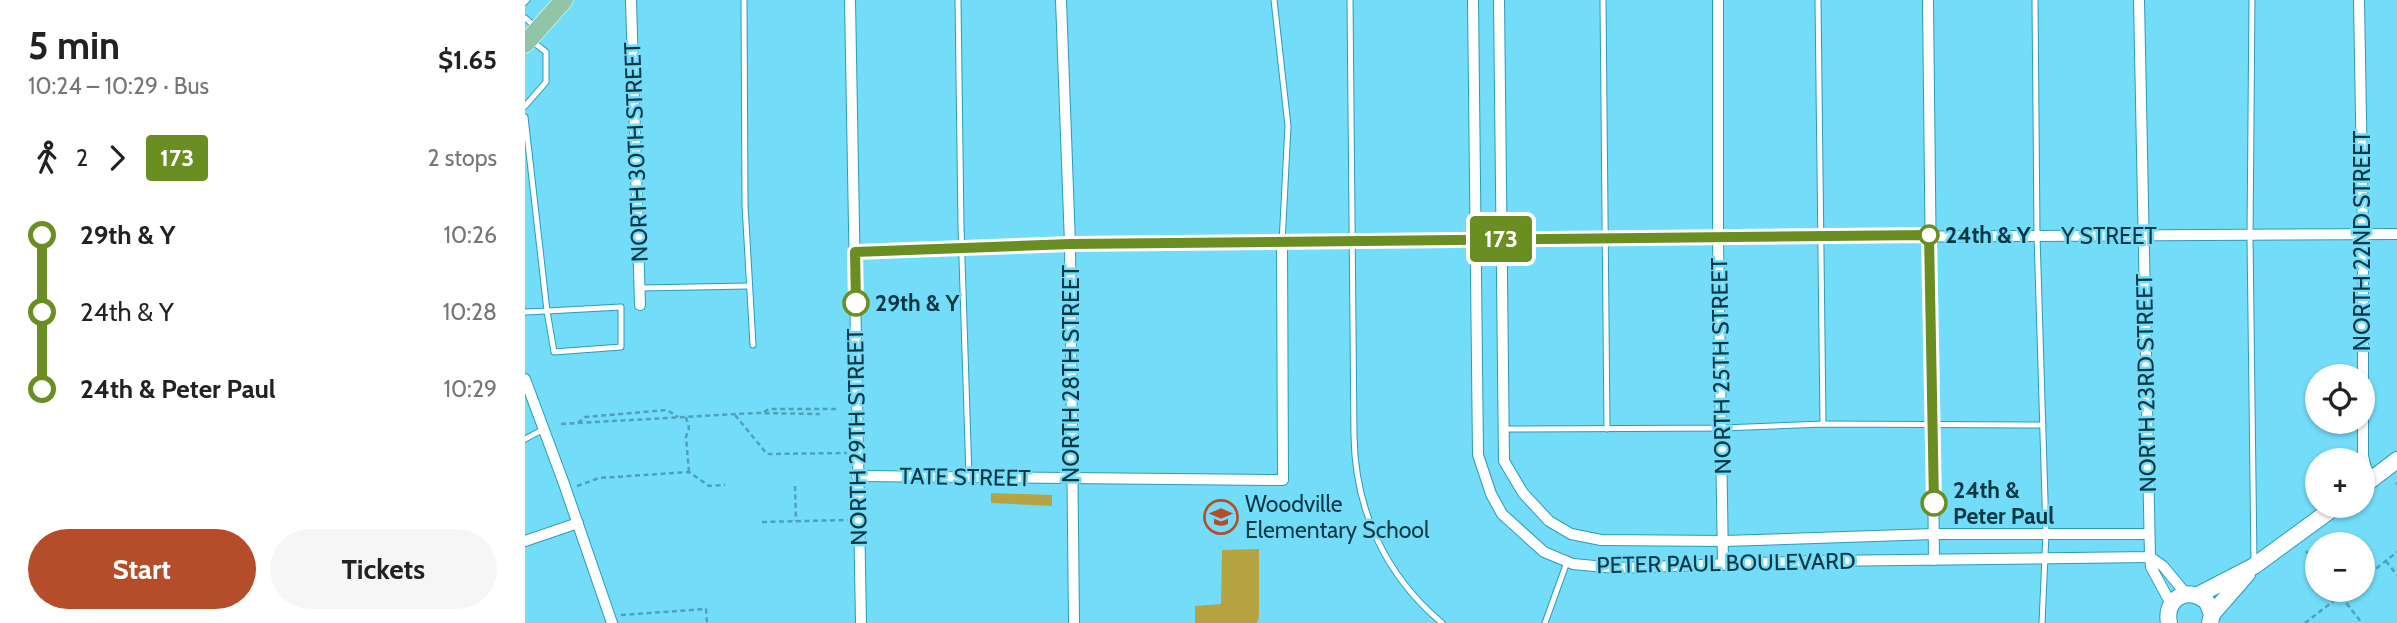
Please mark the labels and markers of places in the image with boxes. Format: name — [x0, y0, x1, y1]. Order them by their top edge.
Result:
place label: 24th & Y — [1945, 221, 2032, 249]
marker: 24th & Y — [1919, 225, 1939, 245]
place label: 29th & Y — [875, 289, 960, 317]
marker: 29th & Y — [843, 290, 869, 316]
place label: 24th & Peter Paul — [1953, 476, 2054, 530]
place label: Woodville Elementary School — [1245, 490, 1430, 544]
marker: 24th & Peter Paul — [1921, 490, 1947, 516]
school or university icon: Woodville Elementary School — [1202, 498, 1240, 536]

